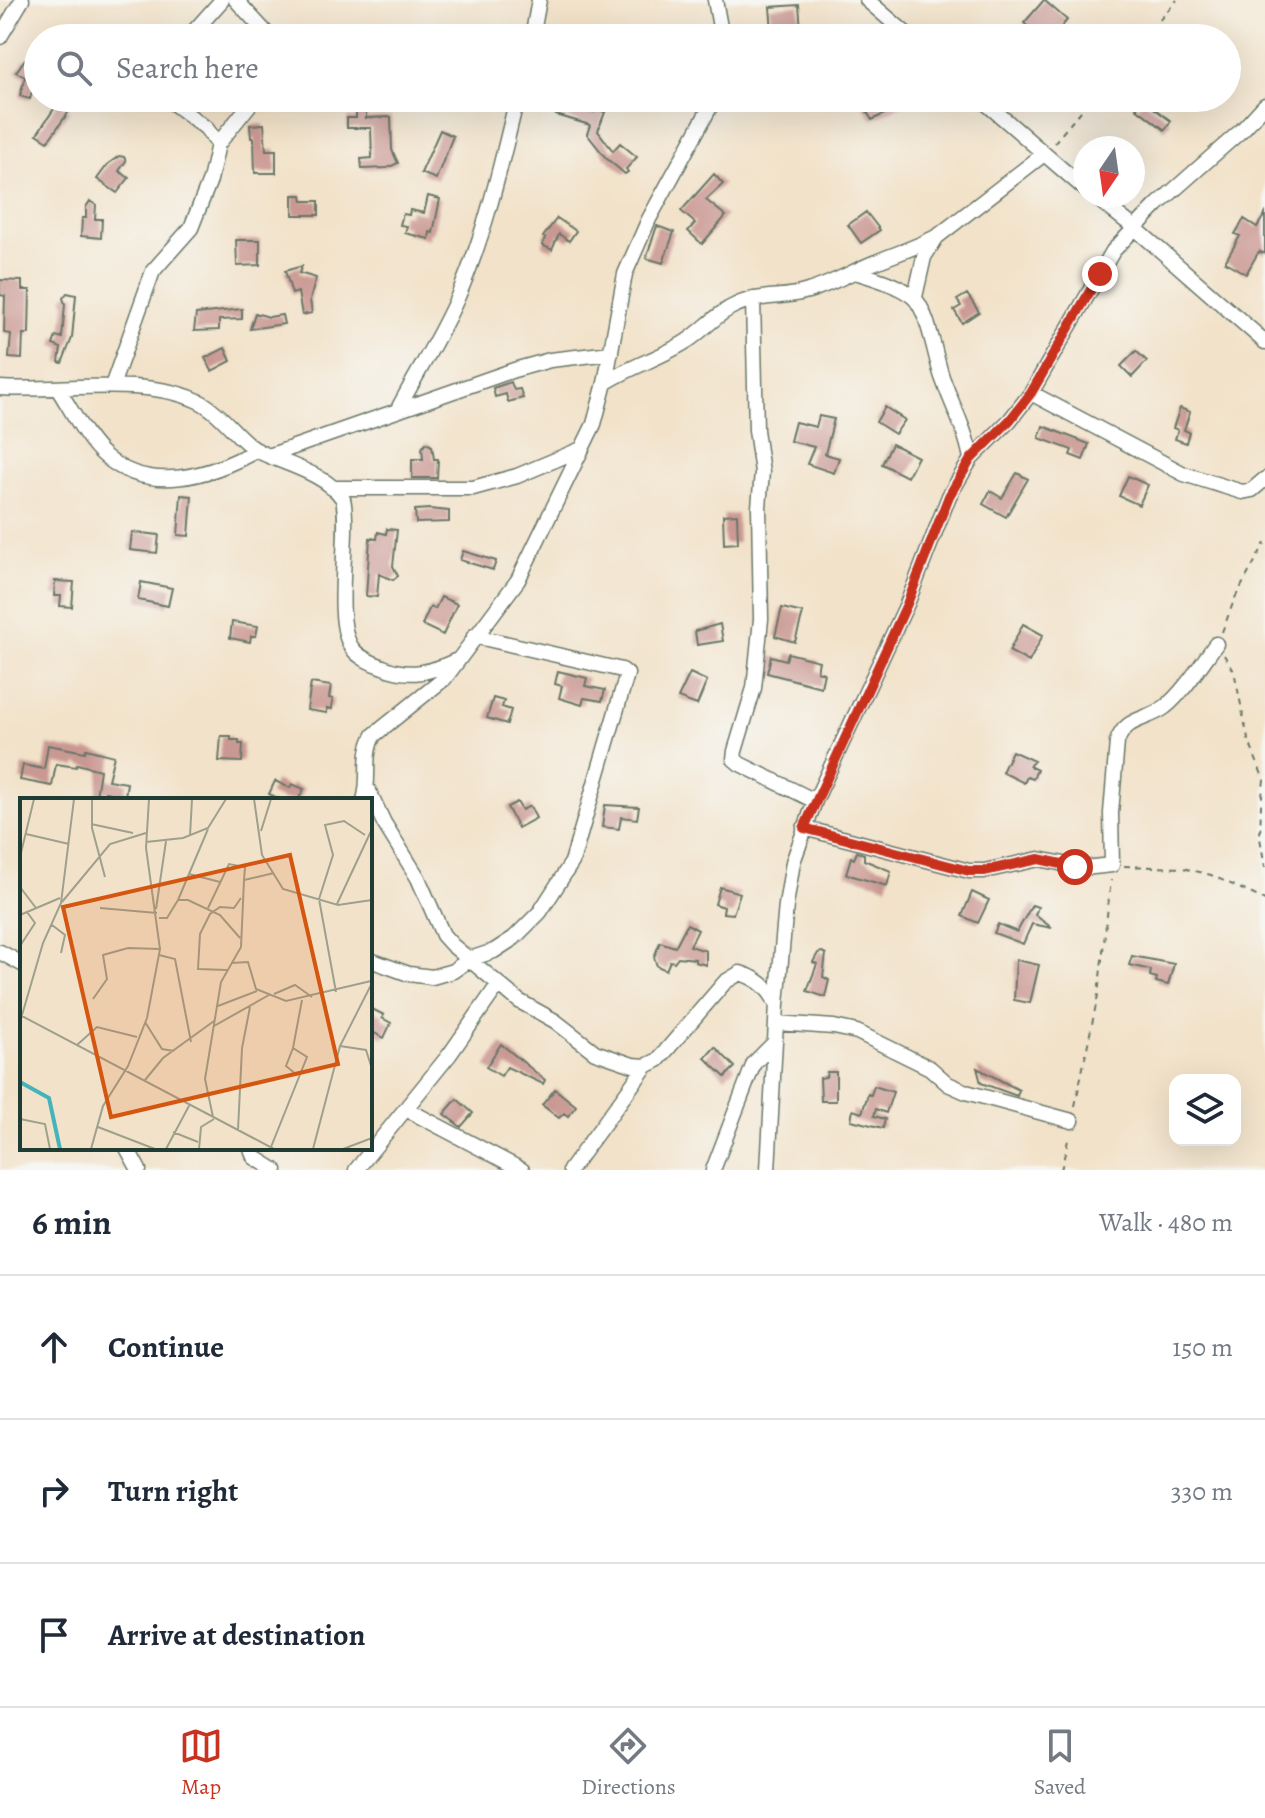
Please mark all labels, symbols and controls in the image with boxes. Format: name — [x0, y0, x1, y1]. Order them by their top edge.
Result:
search box — [24, 24, 1241, 112]
icon: search — [52, 46, 96, 90]
text: Search here — [116, 48, 259, 88]
north arrow — [1073, 136, 1145, 208]
route end — [1082, 256, 1118, 292]
inset map — [20, 798, 372, 1150]
route start — [1057, 849, 1093, 885]
map controls — [1169, 1074, 1241, 1146]
button: layers — [1169, 1074, 1241, 1146]
text: 6 min — [32, 1199, 111, 1246]
text: Walk · 480 m — [1099, 1205, 1233, 1240]
icon: ahead — [32, 1325, 76, 1369]
text: Continue — [108, 1327, 224, 1367]
text: 150 m — [1172, 1330, 1233, 1365]
icon: right — [32, 1469, 76, 1513]
text: Turn right — [108, 1471, 238, 1511]
text: 330 m — [1171, 1474, 1233, 1509]
icon: arrive — [32, 1613, 76, 1657]
text: Arrive at destination — [108, 1615, 365, 1655]
tab: Map — [179, 1724, 223, 1802]
tab: Directions — [581, 1724, 676, 1802]
tab: Saved — [1034, 1724, 1086, 1802]

